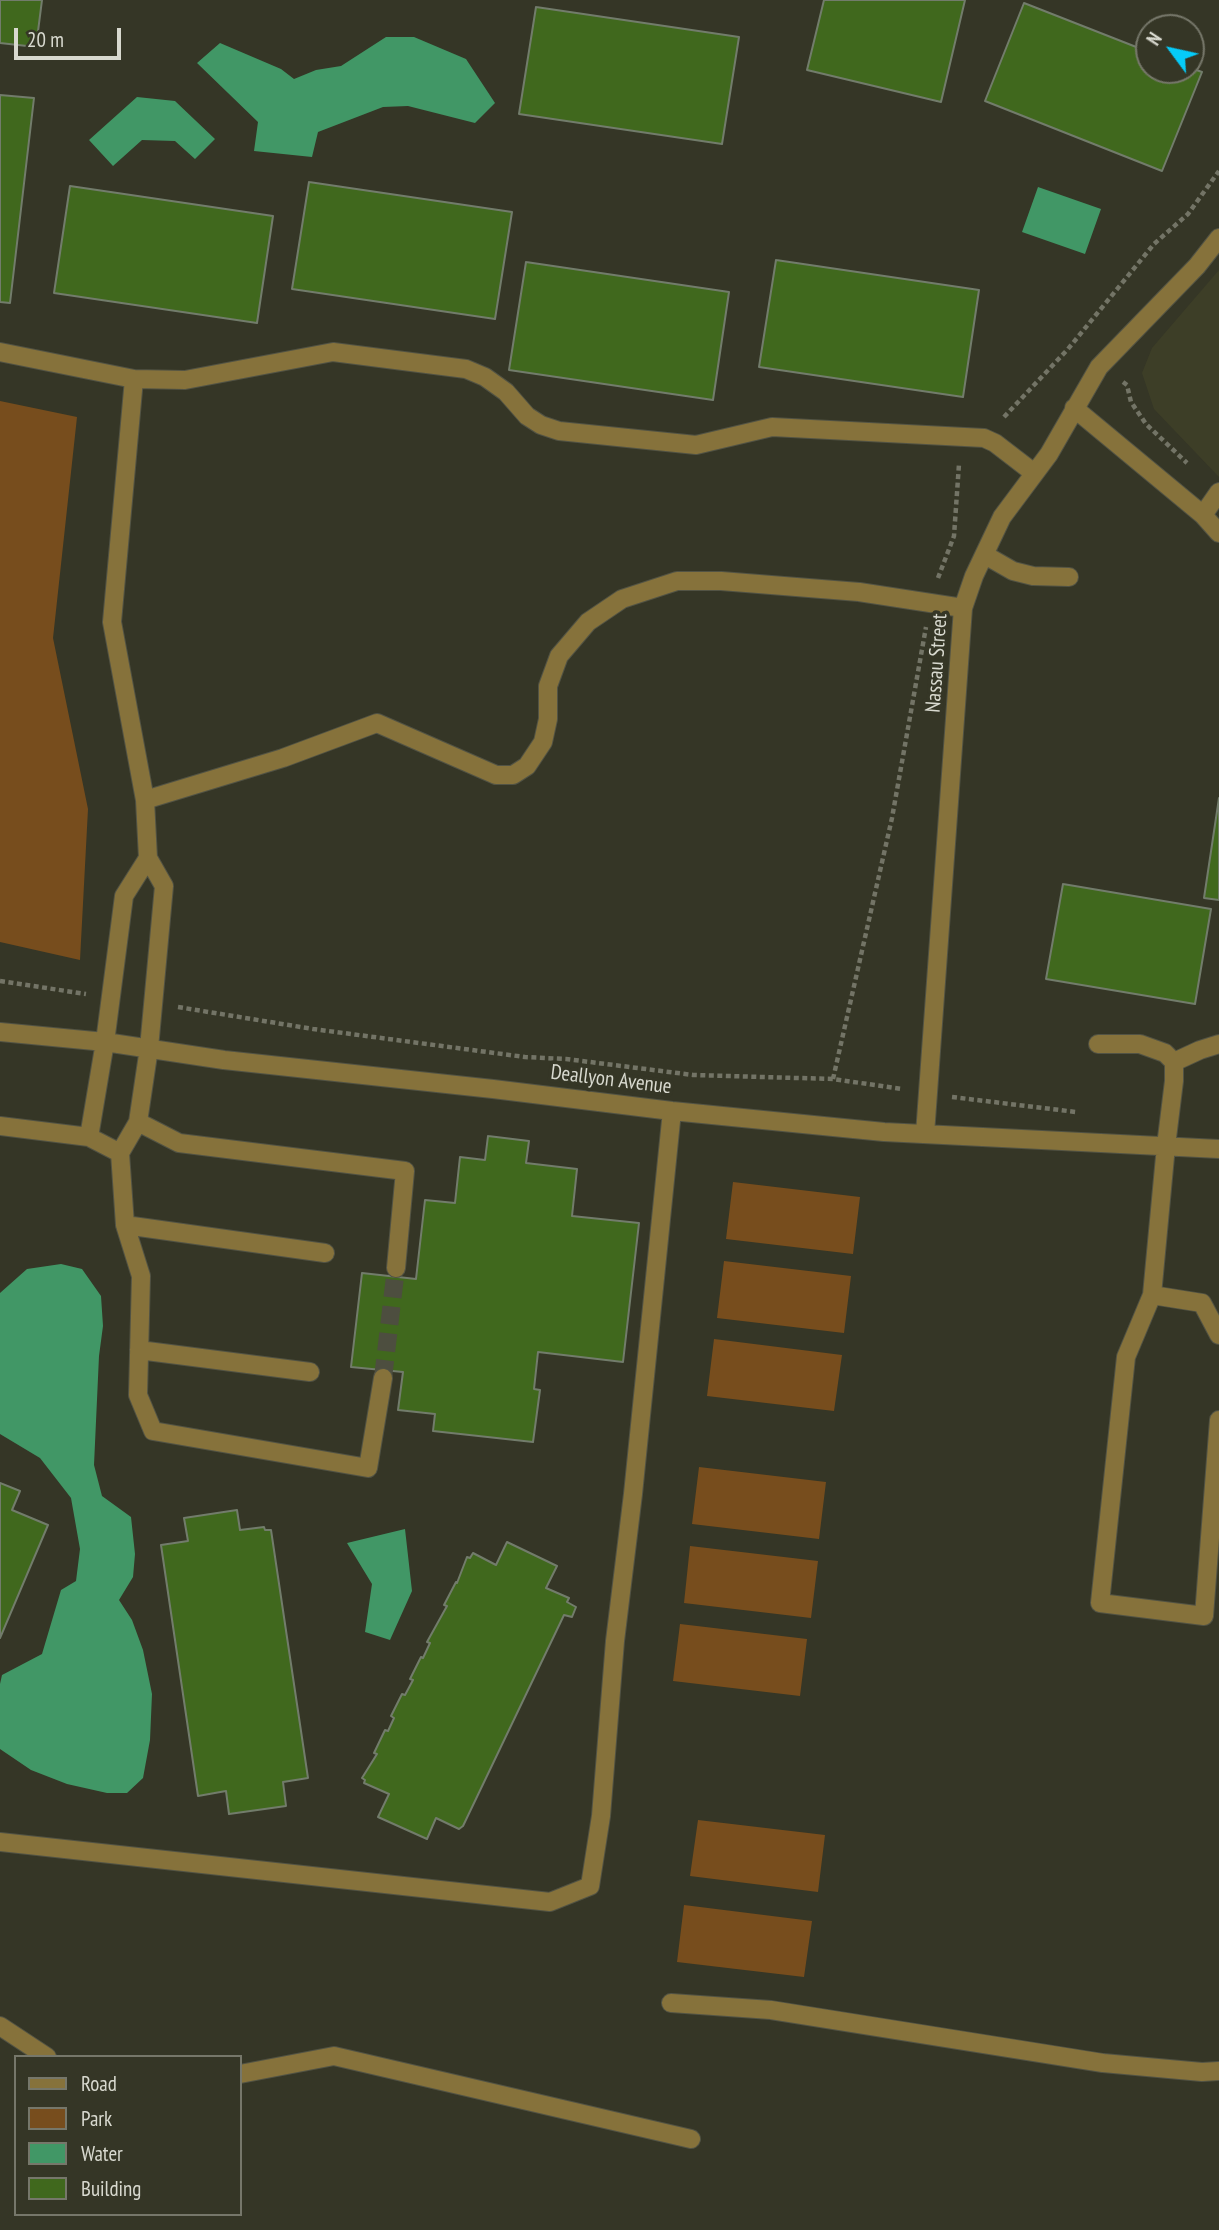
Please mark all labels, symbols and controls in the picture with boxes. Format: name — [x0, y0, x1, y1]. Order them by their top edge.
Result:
scale bar — [18, 14, 124, 58]
north arrow — [1135, 14, 1205, 84]
text: 20 m — [27, 26, 64, 53]
text: N — [1141, 28, 1167, 49]
street label: Nassau Street — [921, 613, 953, 713]
street label: Deallyon Avenue — [549, 1060, 673, 1100]
legend — [14, 2055, 242, 2216]
text: Road — [81, 2070, 117, 2097]
text: Park — [81, 2105, 112, 2132]
text: Water — [81, 2140, 123, 2167]
text: Building — [81, 2175, 141, 2202]

